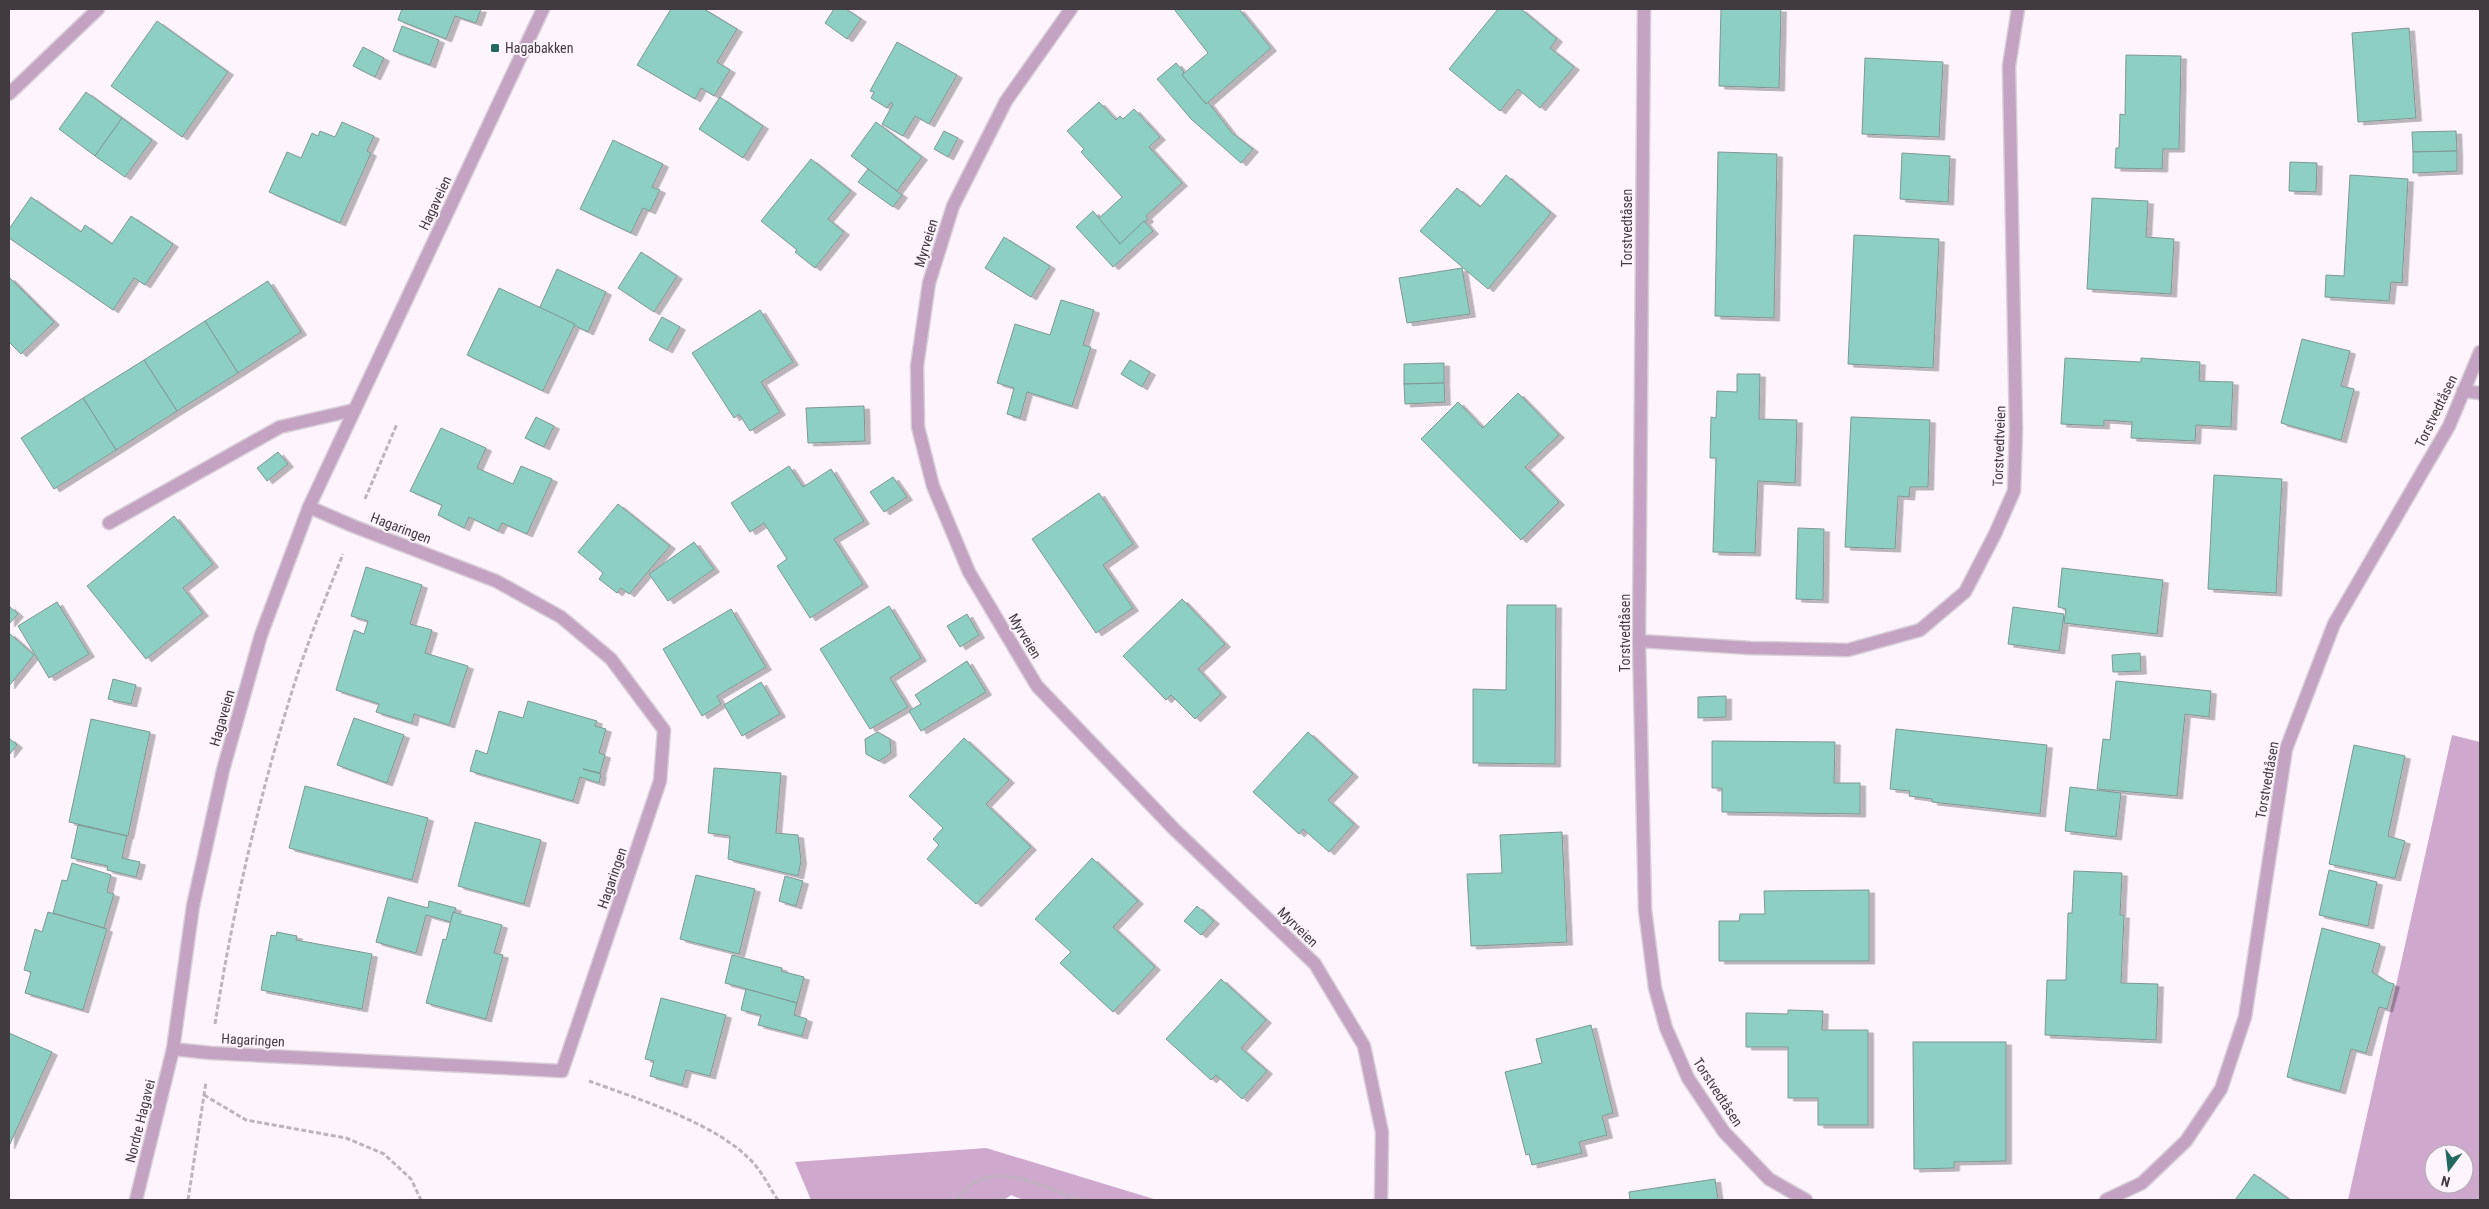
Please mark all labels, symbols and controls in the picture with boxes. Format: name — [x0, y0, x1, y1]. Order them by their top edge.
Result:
place label: Hagabakken — [505, 40, 573, 56]
marker: Hagabakken — [489, 42, 501, 54]
street label: Hagaveien — [416, 173, 454, 233]
street label: Torstvedtåsen — [1619, 189, 1635, 267]
street label: Myrveien — [911, 217, 941, 269]
street label: Torstvedtåsen — [2412, 372, 2460, 450]
street label: Torstvedtveien — [1990, 405, 2008, 487]
street label: Hagaringen — [368, 509, 434, 547]
street label: Torstvedtåsen — [1617, 594, 1633, 672]
street label: Myrveien — [1005, 611, 1045, 661]
street label: Hagaveien — [206, 688, 238, 748]
street label: Torstvedtåsen — [2252, 740, 2282, 820]
street label: Hagaringen — [594, 845, 630, 911]
street label: Myrveien — [1275, 904, 1321, 950]
street label: Hagaringen — [221, 1030, 285, 1050]
street label: Torstvedtåsen — [1690, 1055, 1746, 1129]
street label: Nordre Hagavei — [122, 1078, 158, 1164]
north arrow — [2424, 1144, 2474, 1194]
text: N — [2439, 1173, 2452, 1190]

